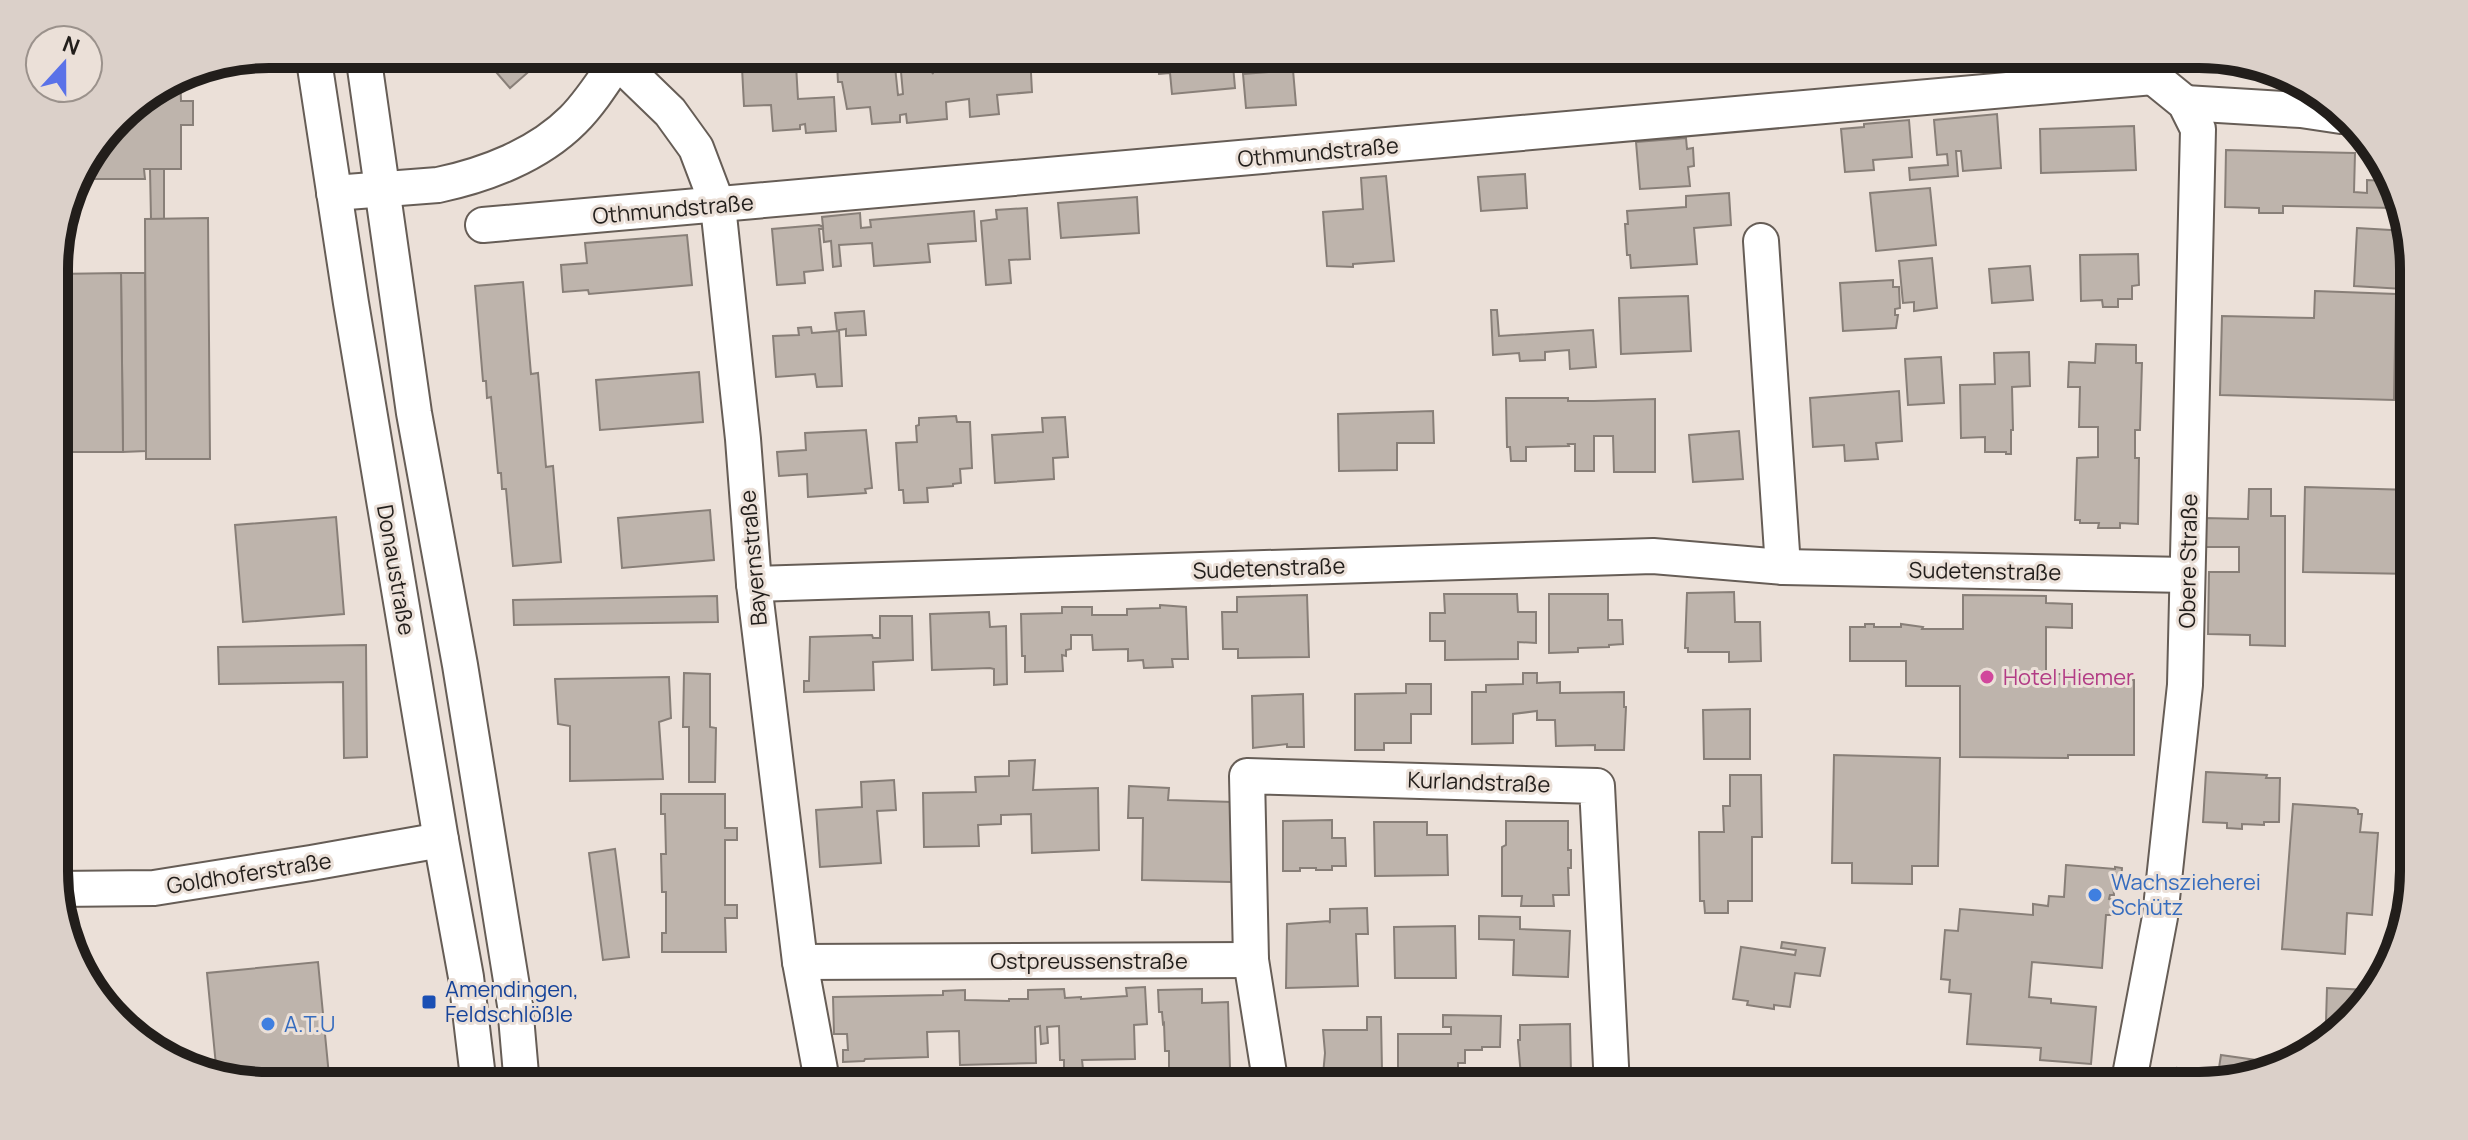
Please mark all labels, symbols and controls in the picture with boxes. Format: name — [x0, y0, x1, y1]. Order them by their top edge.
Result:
north arrow — [24, 24, 104, 104]
text: N — [58, 28, 84, 62]
street label: Othmundstraße — [1236, 130, 1400, 174]
street label: Othmundstraße — [591, 187, 755, 231]
street label: Bayernstraße — [732, 489, 774, 627]
street label: Obere Straße — [2172, 493, 2204, 629]
street label: Donaustraße — [370, 502, 422, 638]
street label: Sudetenstraße — [1192, 550, 1346, 586]
street label: Sudetenstraße — [1908, 555, 2062, 587]
place label: Hotel Hiemer — [2003, 662, 2134, 692]
marker: Hotel Hiemer — [1978, 668, 1996, 686]
street label: Kurlandstraße — [1407, 765, 1551, 799]
street label: Goldhoferstraße — [164, 845, 334, 901]
place label: Wachszieherei Schütz — [2111, 867, 2261, 922]
marker: Wachszieherei Schütz — [2086, 886, 2104, 904]
street label: Ostpreussenstraße — [990, 946, 1188, 976]
place label: Amendingen, Feldschlößle — [445, 974, 579, 1029]
marker: Amendingen, Feldschlößle — [420, 993, 438, 1011]
place label: A.T.U — [284, 1009, 335, 1039]
marker: A.T.U — [259, 1015, 277, 1033]

